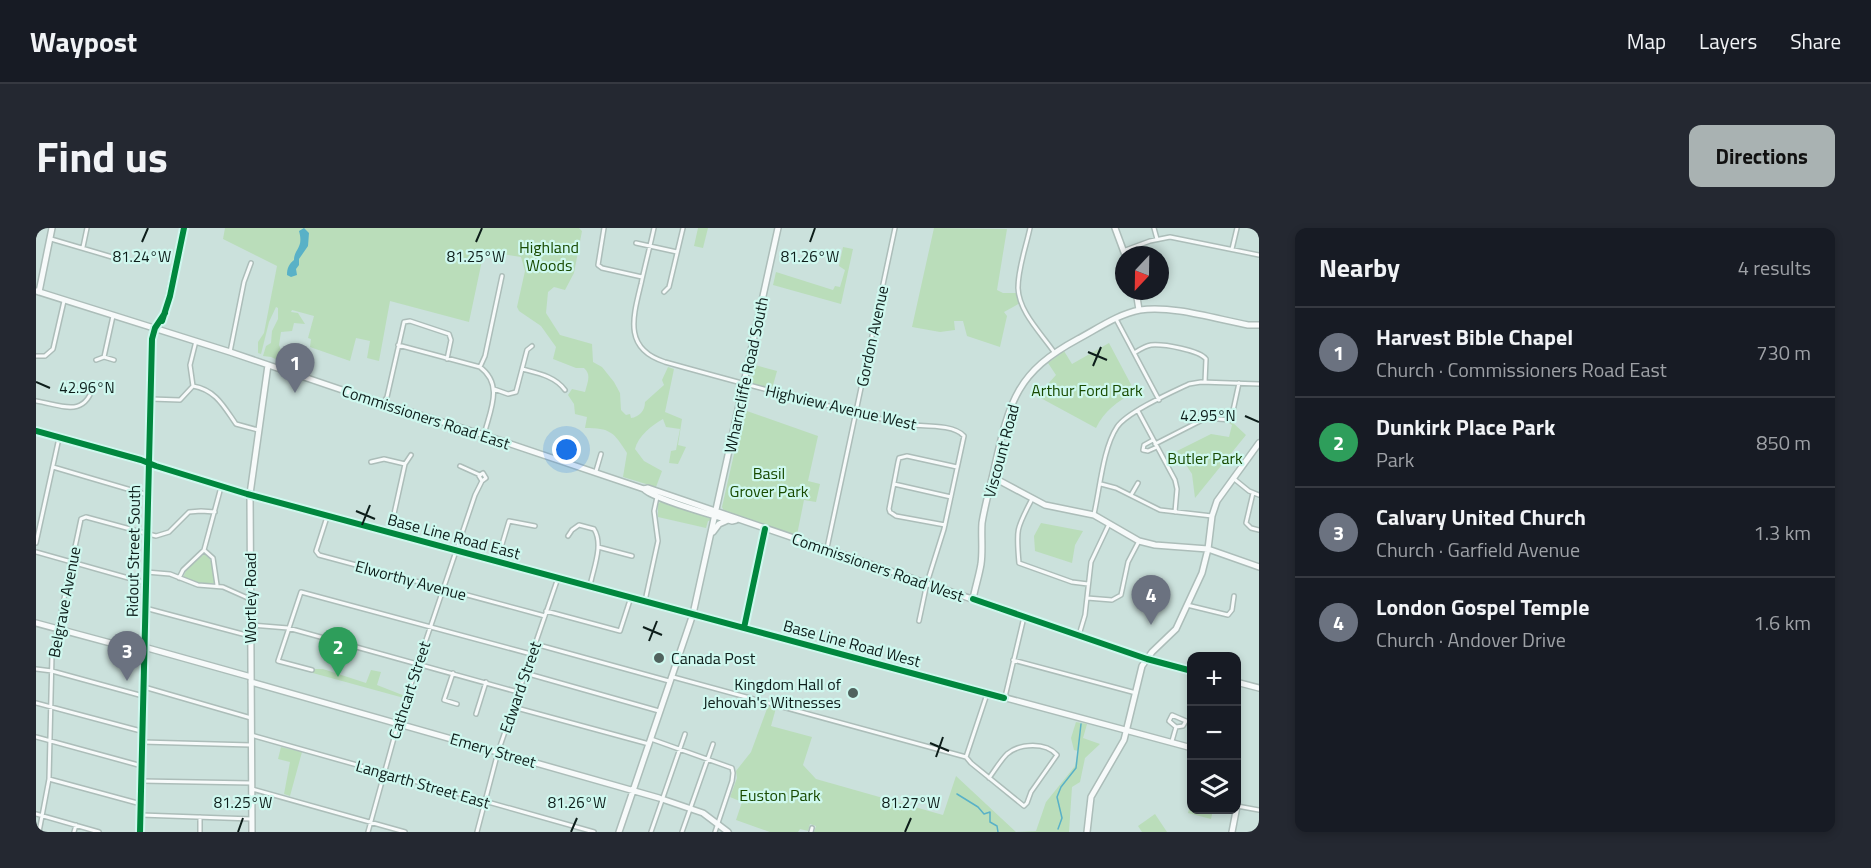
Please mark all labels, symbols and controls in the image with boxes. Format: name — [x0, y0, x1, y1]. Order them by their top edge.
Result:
text: Waypost — [30, 20, 137, 63]
text: Map — [1627, 25, 1666, 57]
text: Layers — [1699, 25, 1757, 57]
text: Share — [1790, 25, 1841, 57]
text: Find us — [36, 124, 168, 188]
button: Directions — [1689, 125, 1835, 187]
park label: Highland Woods — [519, 235, 579, 277]
text: 81.24°W — [113, 245, 171, 268]
text: 81.25°W — [447, 245, 505, 268]
text: 81.26°W — [781, 245, 839, 268]
north arrow — [1115, 246, 1169, 300]
text: Nearby — [1319, 248, 1400, 287]
text: 4 results — [1738, 252, 1811, 283]
street label: Gordon Avenue — [850, 283, 894, 389]
street label: Wharncliffe Road South — [718, 295, 774, 455]
text: Harvest Bible Chapel — [1376, 320, 1573, 354]
text: 1 — [1333, 337, 1344, 368]
text: 730 m — [1756, 337, 1811, 368]
pin: 1 — [276, 344, 314, 393]
text: Church · Commissioners Road East — [1376, 354, 1667, 385]
text: 42.96°N — [59, 376, 115, 399]
street label: Commissioners Road East — [339, 378, 513, 456]
street label: Highview Avenue West — [763, 378, 919, 436]
park label: Arthur Ford Park — [1031, 378, 1143, 402]
street label: Viscount Road — [977, 401, 1025, 501]
text: 42.95°N — [1180, 404, 1236, 427]
text: Dunkirk Place Park — [1376, 410, 1555, 444]
text: 2 — [1333, 427, 1344, 458]
text: 850 m — [1756, 427, 1811, 458]
your location — [552, 435, 581, 464]
text: Park — [1376, 444, 1414, 475]
park label: Butler Park — [1167, 446, 1243, 470]
park label: Basil Grover Park — [730, 461, 809, 503]
street label: Ridout Street South — [120, 485, 146, 617]
text: Calvary United Church — [1376, 500, 1586, 534]
street label: Base Line Road East — [385, 507, 523, 565]
text: 3 — [1333, 517, 1344, 548]
text: 1.3 km — [1754, 517, 1811, 548]
street label: Commissioners Road West — [789, 526, 968, 608]
text: Church · Garfield Avenue — [1376, 534, 1580, 565]
street label: Belgrave Avenue — [41, 544, 87, 660]
street label: Wortley Road — [238, 553, 262, 643]
street label: Elworthy Avenue — [353, 554, 469, 606]
pin: 4 — [1132, 576, 1170, 625]
text: London Gospel Temple — [1376, 590, 1589, 624]
text: 4 — [1333, 607, 1344, 638]
text: 1.6 km — [1754, 607, 1811, 638]
street label: Base Line Road West — [781, 613, 924, 673]
text: Church · Andover Drive — [1376, 624, 1566, 655]
pin: 2 — [318, 628, 358, 677]
pin: 3 — [108, 632, 146, 681]
street label: Edward Street — [493, 637, 547, 736]
street label: Cathcart Street — [382, 638, 436, 742]
place label: Canada Post — [671, 646, 756, 670]
marker: Canada Post — [652, 651, 666, 665]
map controls — [1187, 652, 1241, 814]
button: + — [1187, 652, 1241, 706]
place label: Kingdom Hall of Jehovah's Witnesses — [703, 672, 842, 714]
marker: Kingdom Hall of Jehovah's Witnesses — [846, 686, 860, 700]
button: − — [1187, 706, 1241, 760]
street label: Emery Street — [447, 726, 539, 774]
street label: Langarth Street East — [353, 753, 493, 815]
button: layers — [1187, 760, 1241, 814]
park label: Euston Park — [739, 783, 821, 807]
text: 81.25°W — [214, 791, 272, 814]
text: 81.26°W — [548, 791, 606, 814]
text: 81.27°W — [882, 791, 940, 814]

